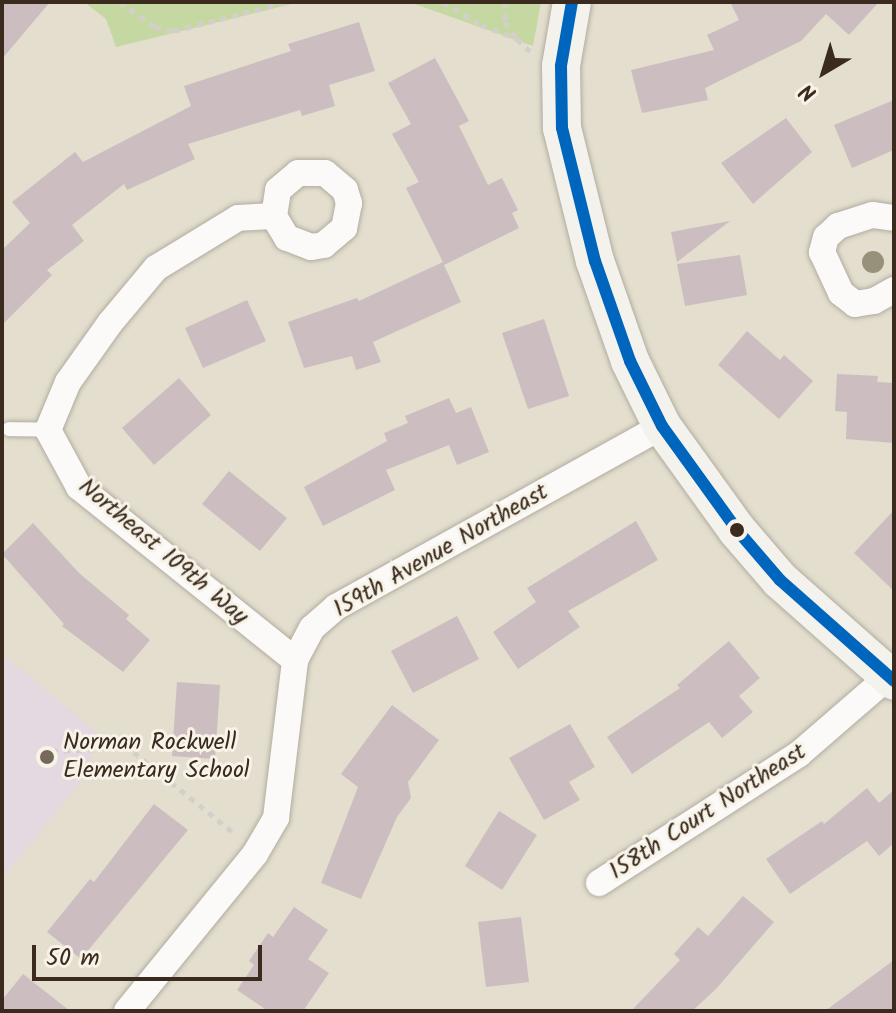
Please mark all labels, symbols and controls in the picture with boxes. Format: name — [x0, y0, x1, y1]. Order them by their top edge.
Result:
north arrow — [784, 32, 864, 112]
text: N — [793, 73, 825, 109]
street label: Northeast 109th Way — [72, 473, 254, 631]
street label: 159th Avenue Northeast — [329, 478, 553, 624]
unlabelled marker — [729, 522, 745, 538]
place label: Norman Rockwell Elementary School — [63, 729, 250, 785]
street label: 158th Court Northeast — [604, 738, 812, 886]
marker: Norman Rockwell Elementary School — [38, 748, 56, 766]
scale bar — [36, 929, 266, 979]
text: 50 m — [46, 939, 100, 978]

